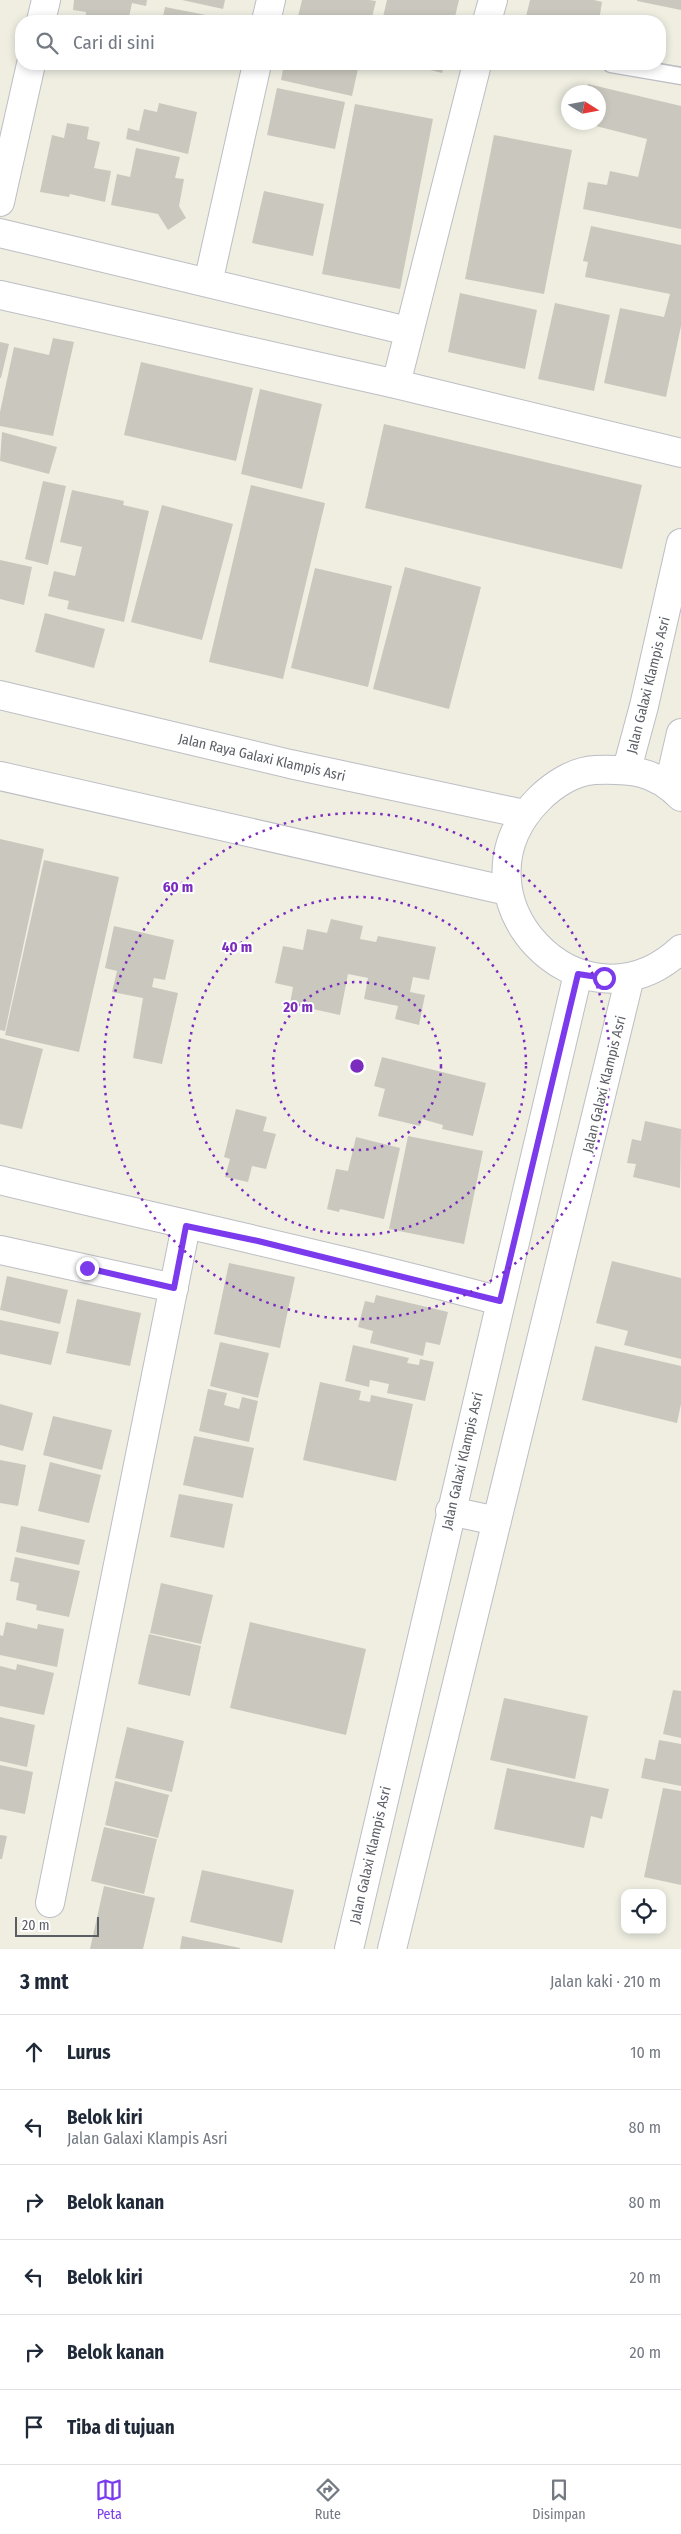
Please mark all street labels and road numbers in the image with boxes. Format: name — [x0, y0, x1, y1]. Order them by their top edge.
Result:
street label: Jalan Galaxi Klampis Asri — [623, 615, 674, 755]
street label: Jalan Raya Galaxi Klampis Asri — [177, 730, 347, 785]
street label: Jalan Galaxi Klampis Asri — [579, 1014, 630, 1154]
street label: Jalan Galaxi Klampis Asri — [438, 1391, 487, 1531]
street label: Jalan Galaxi Klampis Asri — [346, 1785, 395, 1925]

